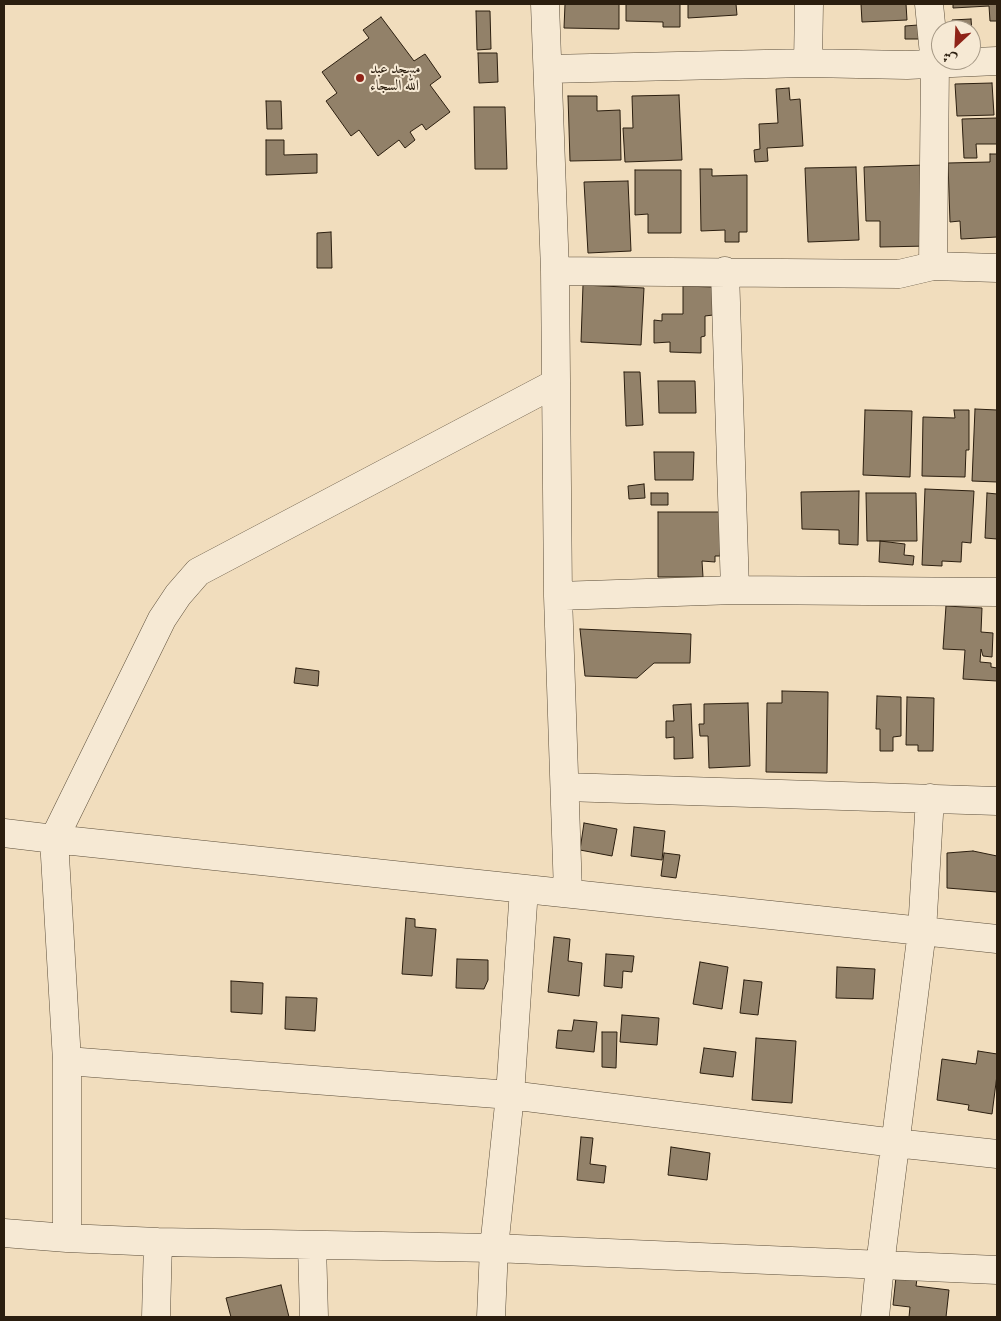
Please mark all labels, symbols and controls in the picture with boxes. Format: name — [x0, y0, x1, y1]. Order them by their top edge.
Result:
north arrow — [931, 20, 981, 70]
text: ش — [940, 48, 960, 69]
place label: مسجد عبد الله السجاء — [370, 60, 421, 95]
marker: مسجد عبد الله السجاء — [354, 72, 366, 84]

